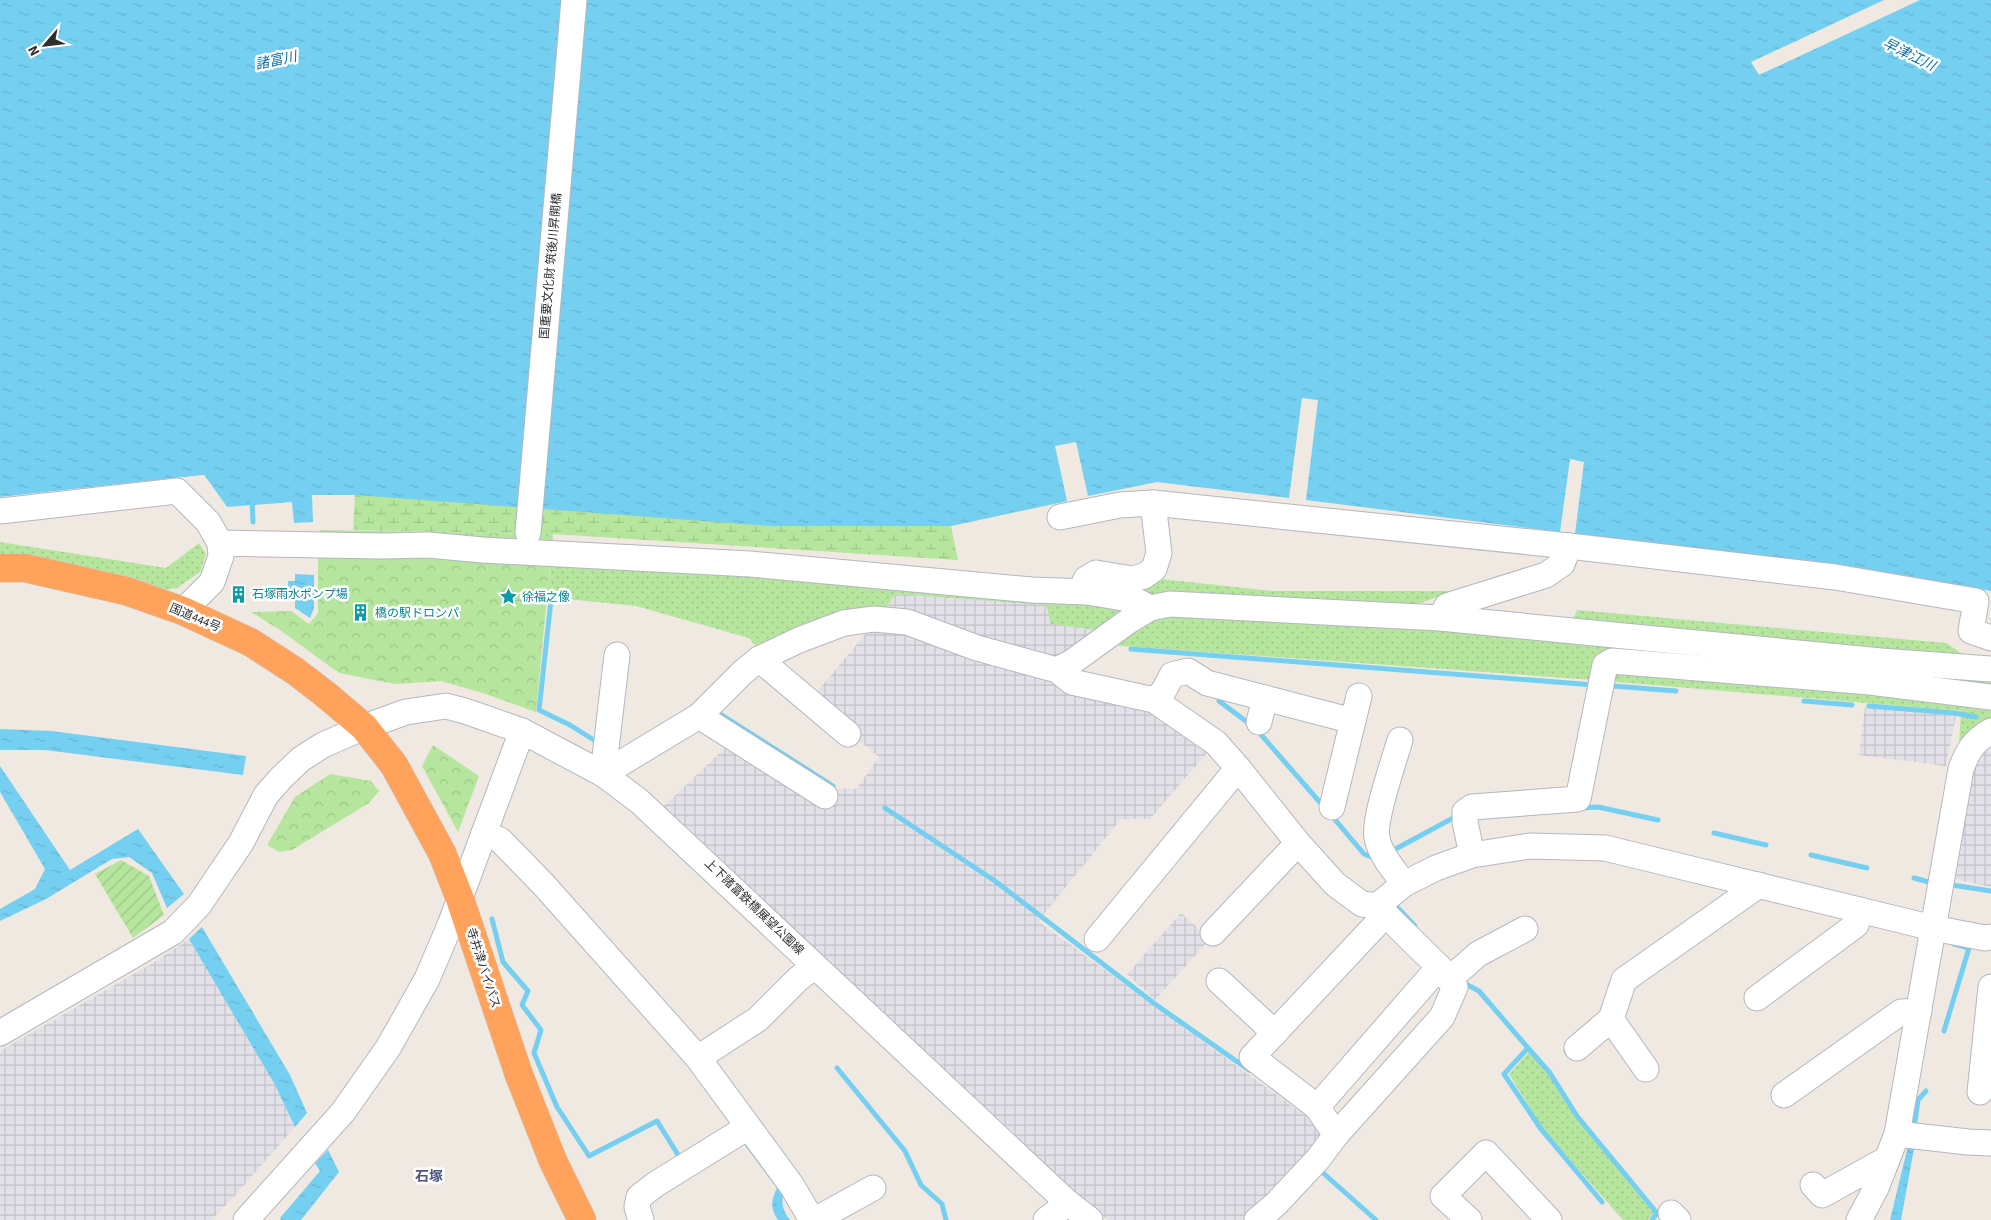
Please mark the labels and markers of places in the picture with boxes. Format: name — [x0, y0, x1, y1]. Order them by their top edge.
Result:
building icon: 石塚雨水ポンプ場 — [228, 584, 248, 604]
place label: 石塚雨水ポンプ場 — [252, 586, 348, 603]
place icon: 徐福之像 — [498, 587, 518, 607]
place label: 徐福之像 — [522, 589, 570, 606]
building icon: 橋の駅ドロンパ — [351, 603, 371, 623]
place label: 橋の駅ドロンパ — [375, 605, 459, 622]

